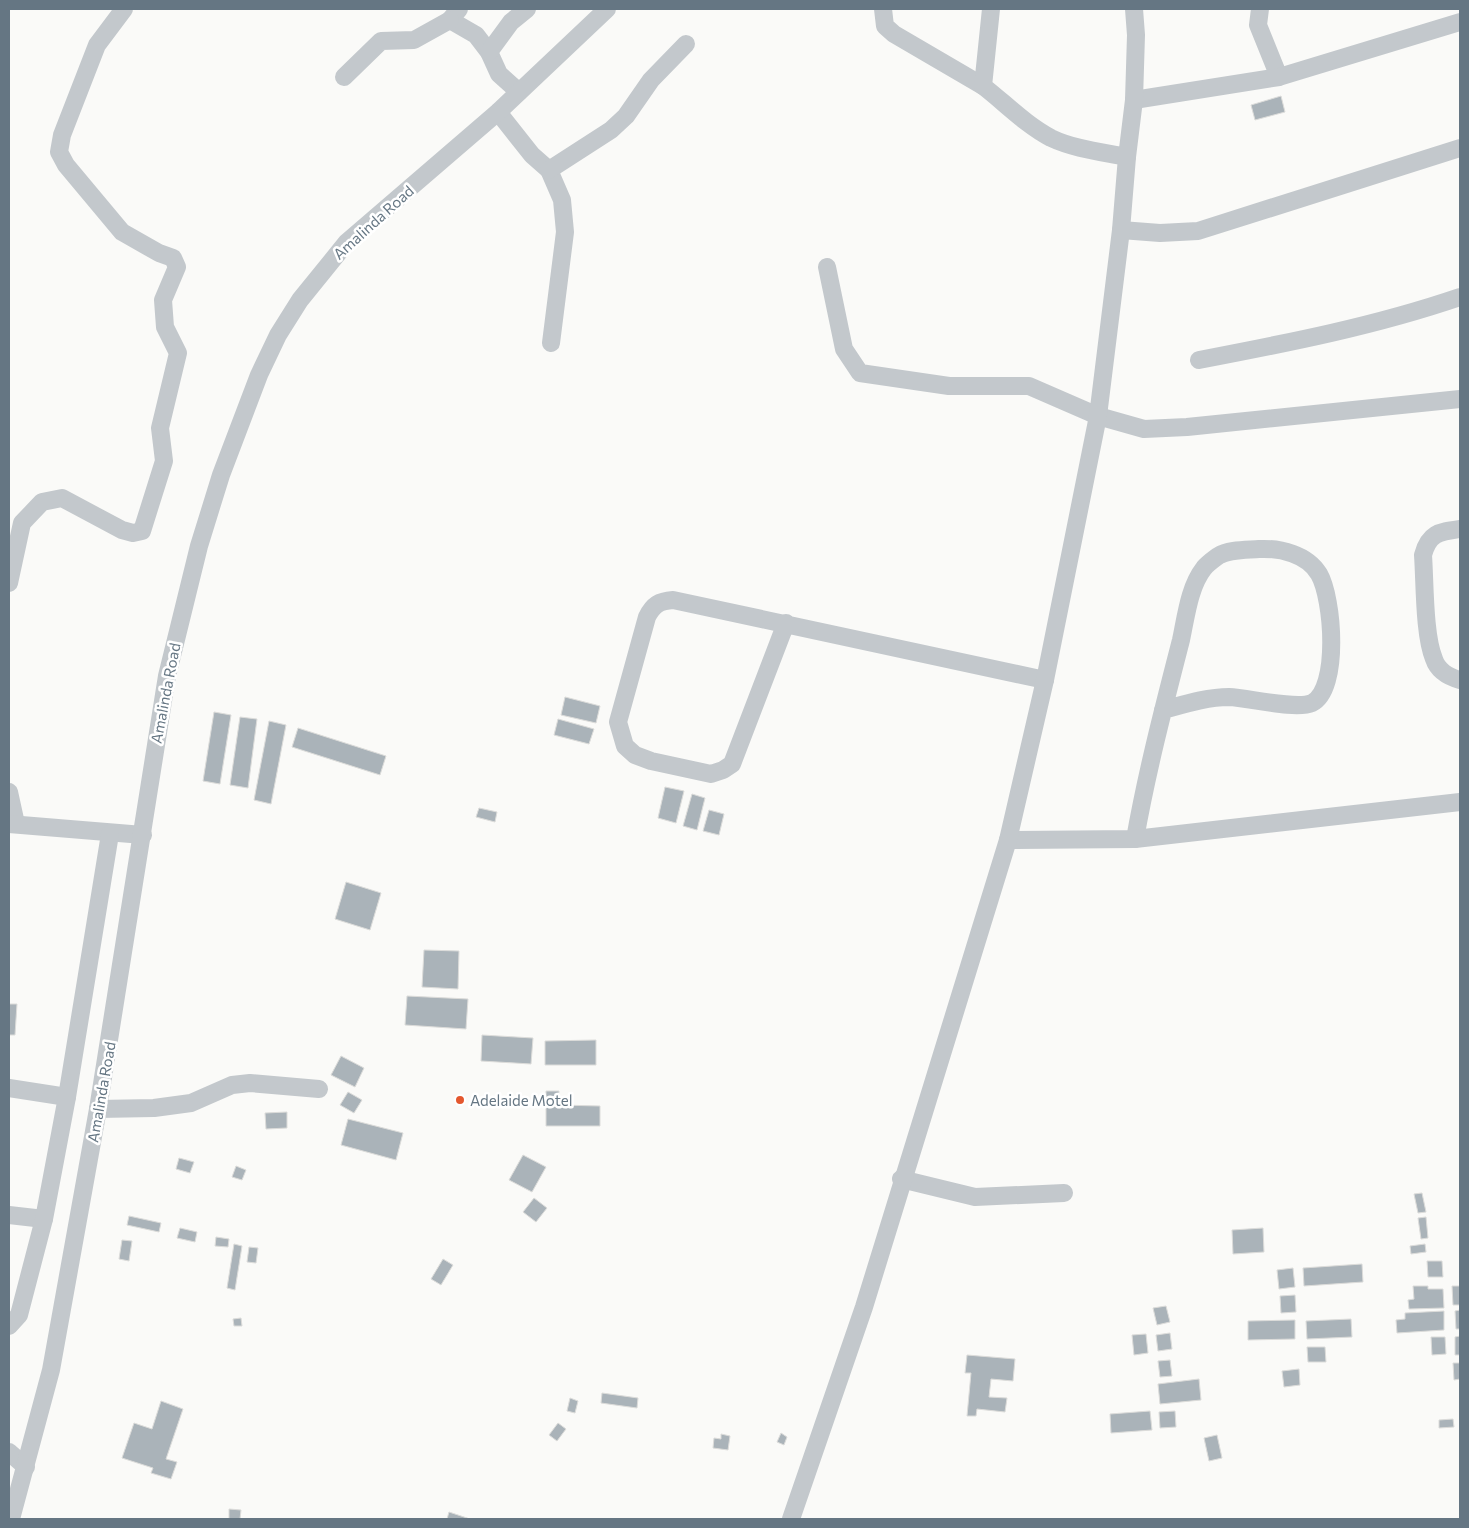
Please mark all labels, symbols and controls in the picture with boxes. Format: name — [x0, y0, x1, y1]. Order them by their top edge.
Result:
street label: Amalinda Road — [329, 181, 417, 263]
street label: Amalinda Road — [146, 641, 184, 745]
street label: Amalinda Road — [83, 1040, 119, 1144]
place label: Adelaide Motel — [470, 1091, 572, 1109]
marker: Adelaide Motel — [454, 1094, 466, 1106]

